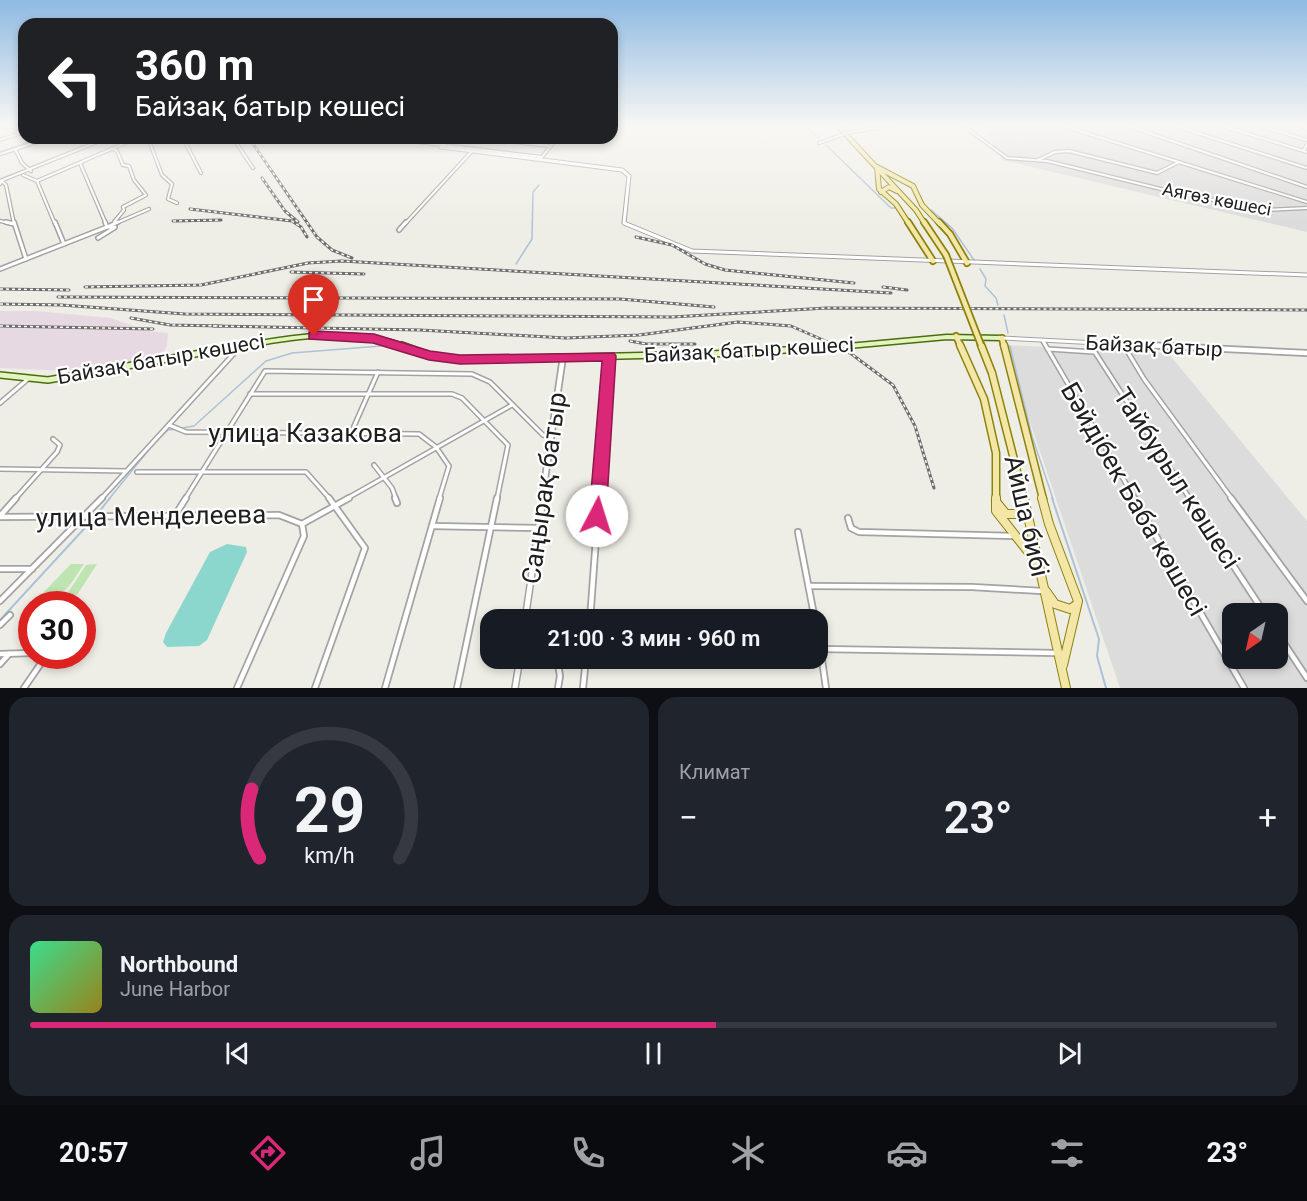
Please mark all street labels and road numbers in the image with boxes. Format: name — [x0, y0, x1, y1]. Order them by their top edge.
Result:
street label: Аягөз көшесі — [1161, 178, 1273, 220]
street label: Байзақ батыр көшесі — [55, 329, 267, 389]
street label: Байзақ батыр — [1085, 330, 1223, 362]
street label: Байзақ батыр көшесі — [643, 333, 855, 367]
street label: Бәйдібек Баба көшесі — [1055, 377, 1213, 621]
street label: Тайбурыл көшесі — [1107, 382, 1247, 574]
street label: Саңырақ батыр — [516, 390, 572, 586]
street label: улица Казакова — [208, 418, 402, 448]
street label: Айша бибі — [998, 452, 1056, 580]
street label: улица Менделеева — [36, 499, 266, 533]

